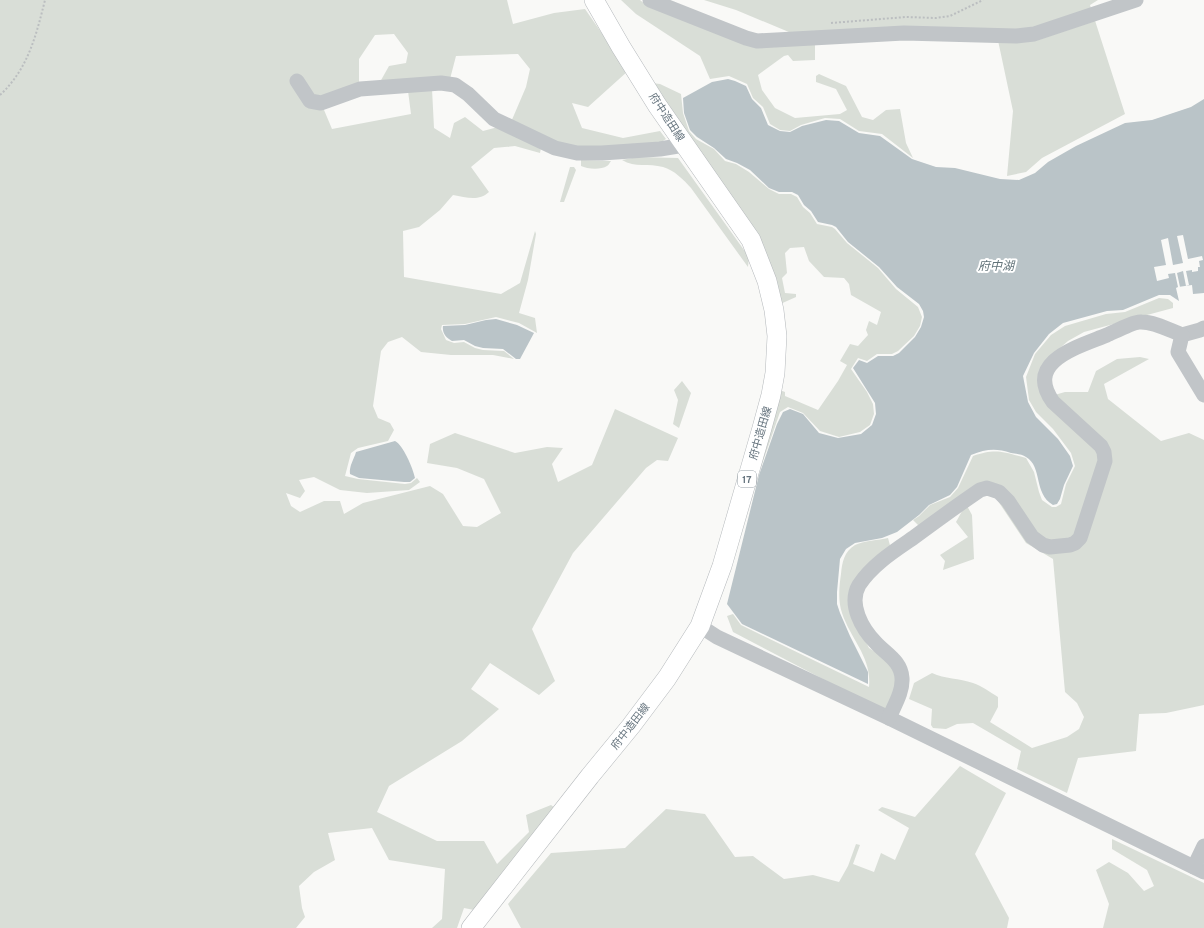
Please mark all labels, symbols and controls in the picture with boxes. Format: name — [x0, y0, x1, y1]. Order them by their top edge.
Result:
street label: 府中造田線 — [645, 91, 687, 144]
water label: 府中湖 — [978, 259, 1016, 275]
street label: 府中造田線 — [747, 405, 775, 462]
road number: 17 — [738, 471, 756, 487]
street label: 府中造田線 — [608, 701, 653, 753]

